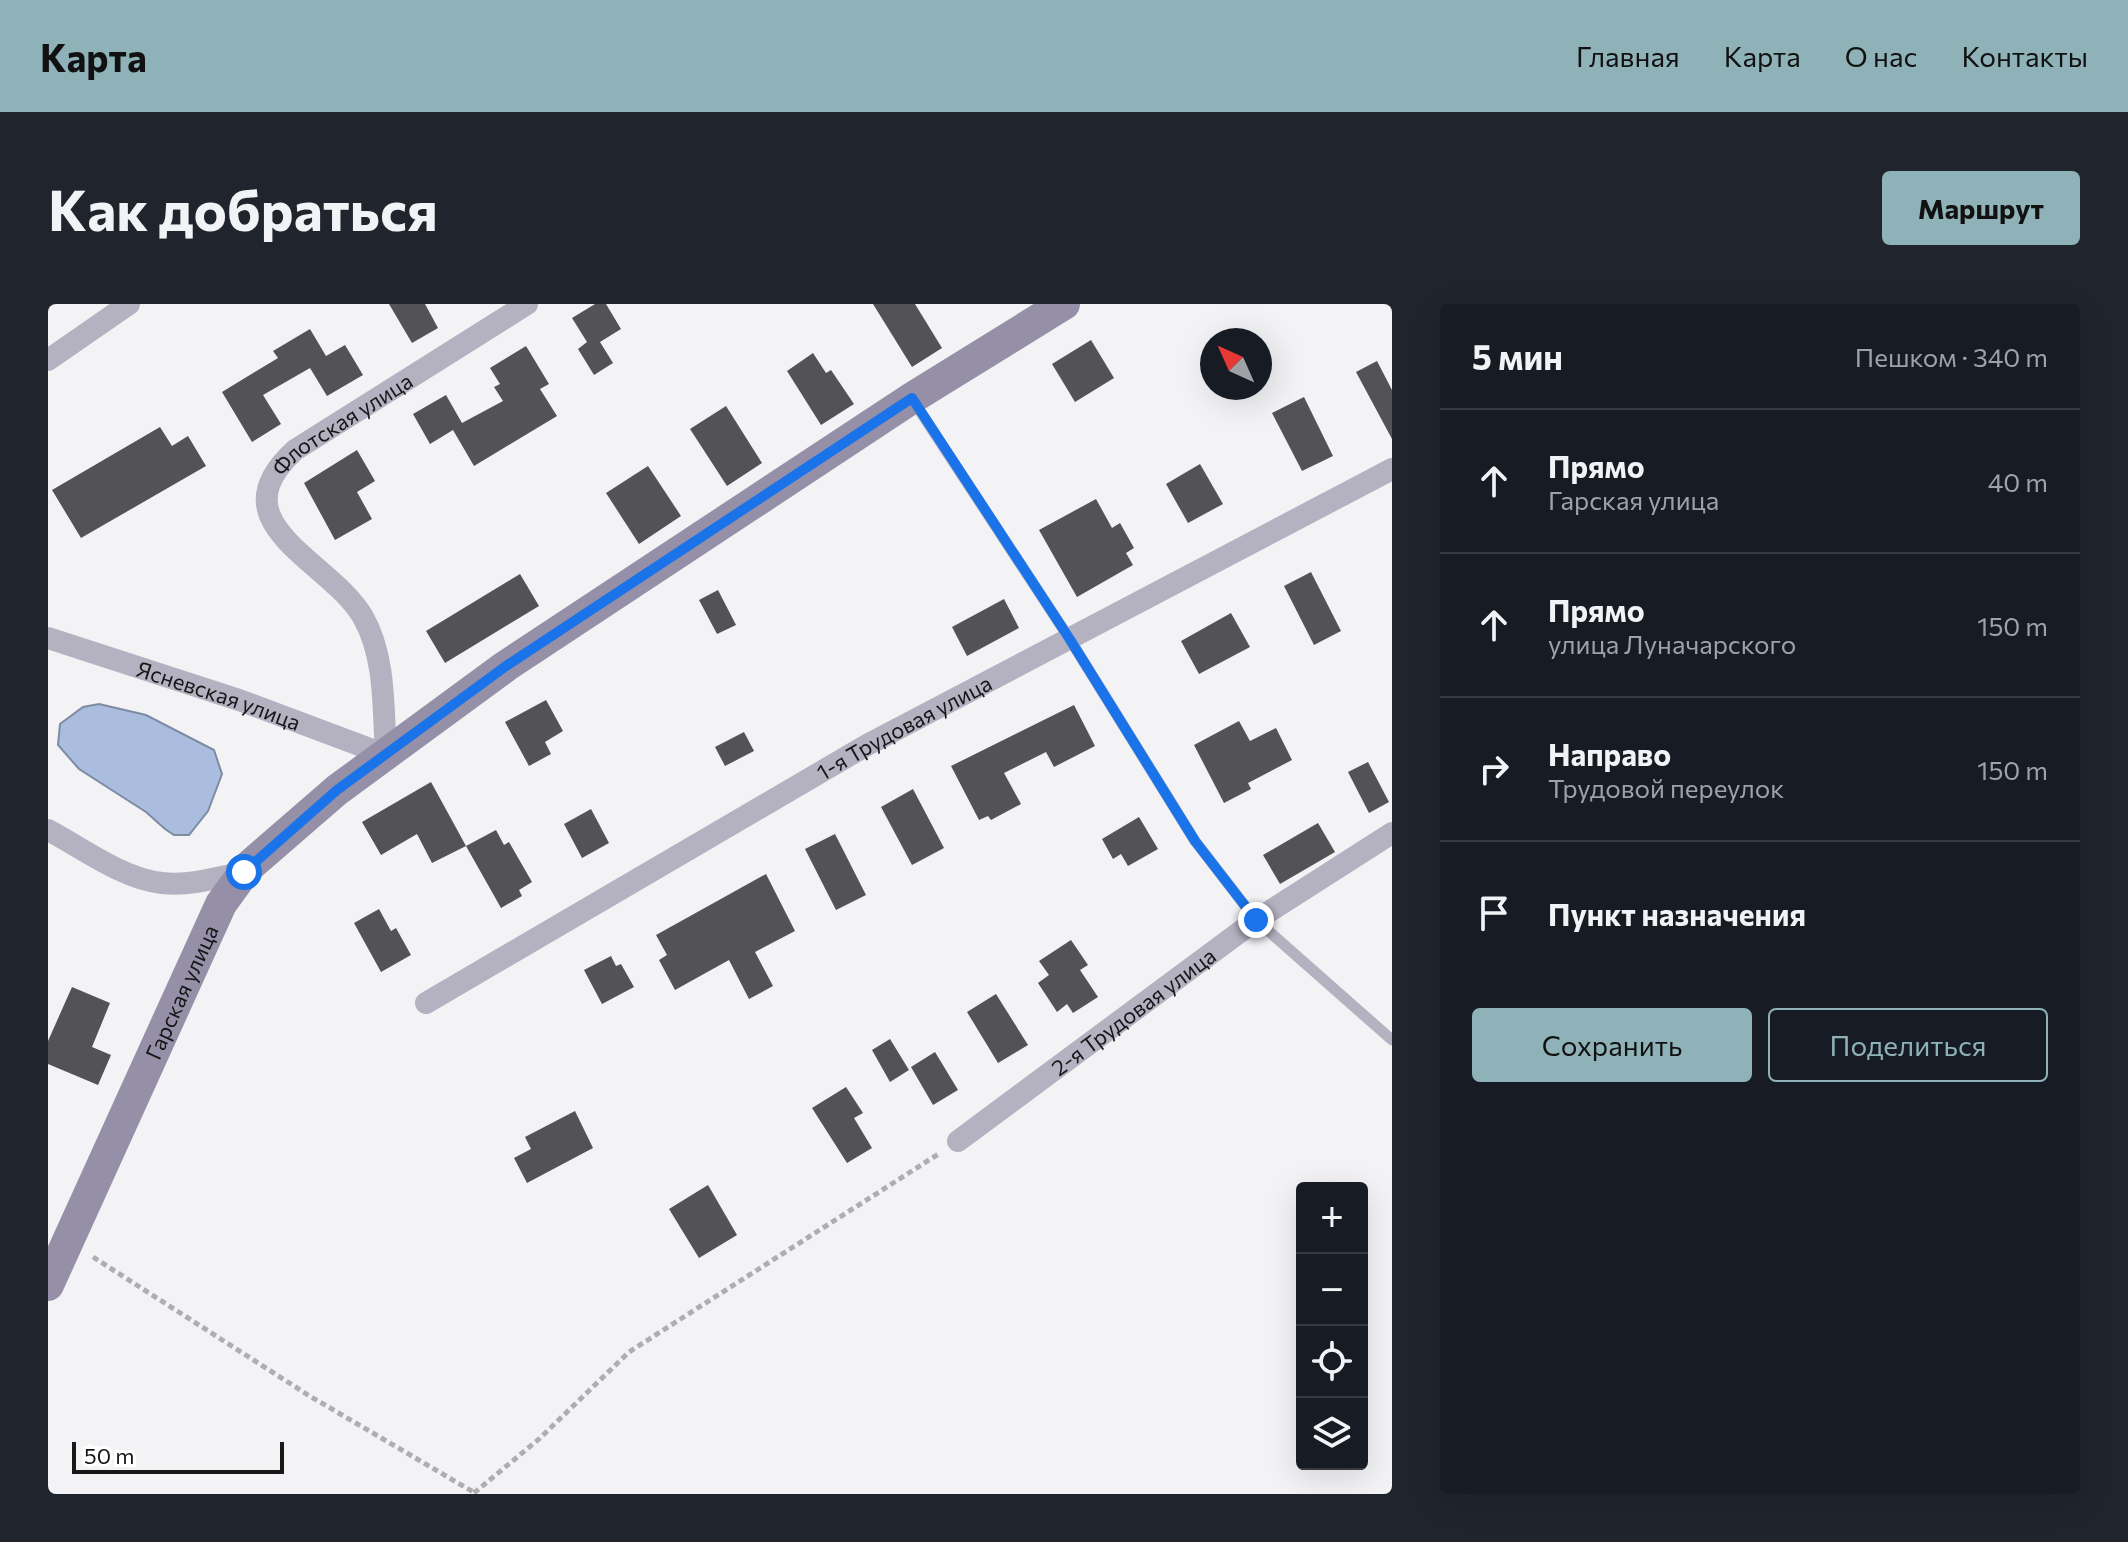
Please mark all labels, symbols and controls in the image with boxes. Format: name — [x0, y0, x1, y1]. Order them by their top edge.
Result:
text: Карта — [40, 33, 147, 80]
text: Главная — [1576, 39, 1680, 73]
text: Карта — [1724, 39, 1801, 73]
text: О нас — [1845, 39, 1917, 73]
text: Контакты — [1961, 39, 2088, 73]
button: Маршрут — [1882, 171, 2080, 245]
text: Как добраться — [48, 174, 438, 243]
north arrow — [1200, 328, 1272, 400]
text: 5 мин — [1472, 335, 1563, 377]
text: Пешком · 340 m — [1855, 341, 2048, 372]
street label: Флотская улица — [265, 366, 417, 480]
text: Прямо — [1548, 447, 1645, 484]
icon: ahead — [1472, 459, 1516, 503]
text: 40 m — [1988, 466, 2048, 497]
text: Гарская улица — [1548, 484, 1719, 515]
text: Прямо — [1548, 591, 1645, 628]
icon: ahead — [1472, 603, 1516, 647]
text: 150 m — [1977, 610, 2048, 641]
text: улица Луначарского — [1548, 628, 1796, 659]
street label: Ясневская улица — [133, 654, 305, 735]
street label: 1-я Трудовая улица — [811, 669, 996, 785]
text: Направо — [1548, 735, 1671, 772]
icon: right — [1472, 747, 1516, 791]
text: 150 m — [1977, 754, 2048, 785]
text: Трудовой переулок — [1548, 772, 1784, 803]
route start — [226, 854, 262, 890]
icon: arrive — [1472, 891, 1516, 935]
text: Пункт назначения — [1548, 895, 1806, 932]
route end — [1238, 902, 1274, 938]
street label: Гарская улица — [139, 920, 223, 1063]
street label: 2-я Трудовая улица — [1046, 941, 1221, 1081]
button: Сохранить — [1472, 1008, 1752, 1082]
button: Поделиться — [1768, 1008, 2048, 1082]
map controls — [1296, 1182, 1368, 1470]
button: + — [1296, 1182, 1368, 1254]
button: − — [1296, 1254, 1368, 1326]
button: locate — [1296, 1326, 1368, 1398]
button: layers — [1296, 1398, 1368, 1470]
scale bar — [72, 1438, 284, 1474]
text: 50 m — [84, 1442, 134, 1469]

